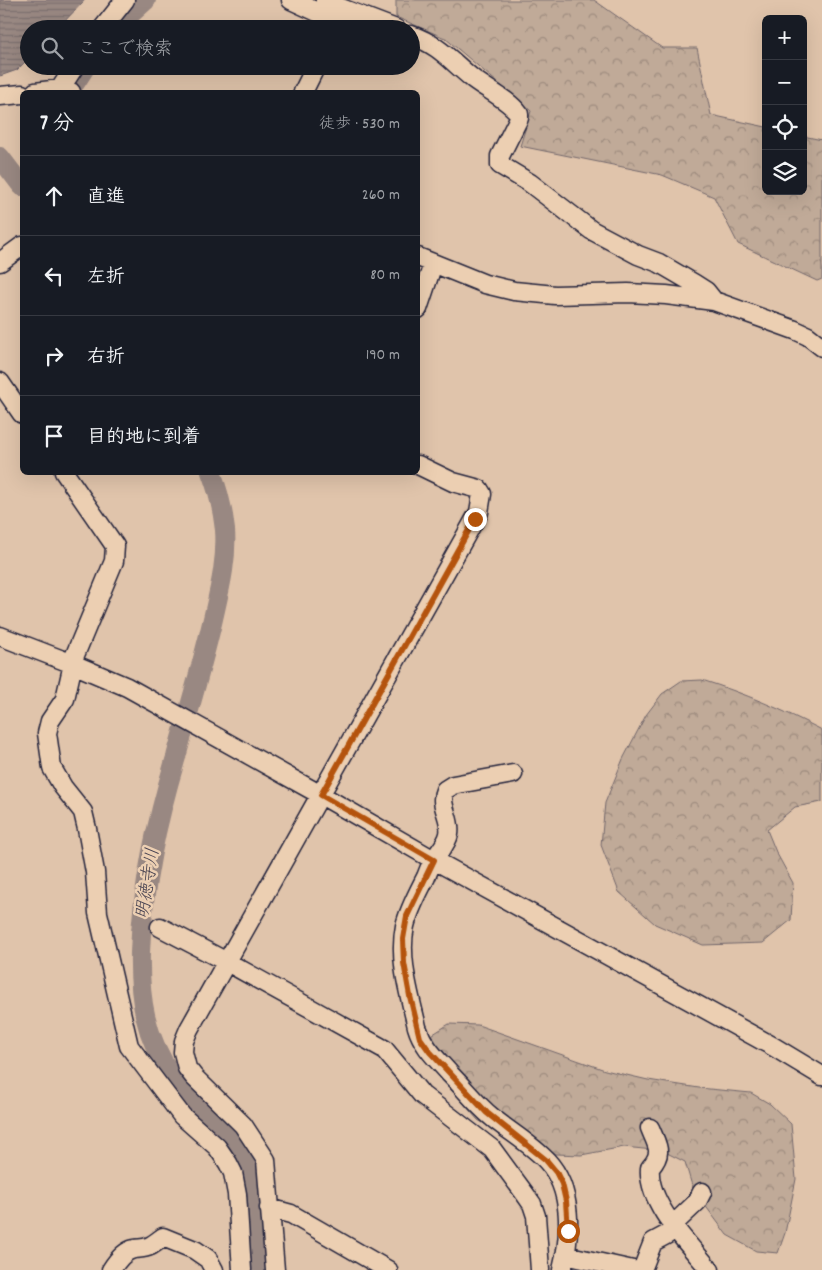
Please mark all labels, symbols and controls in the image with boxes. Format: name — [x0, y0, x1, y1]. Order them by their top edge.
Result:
map controls — [762, 15, 807, 195]
button: + — [762, 15, 807, 60]
search box — [20, 20, 420, 75]
icon: search — [38, 34, 66, 62]
text: ここで検索 — [78, 37, 173, 64]
button: − — [762, 60, 807, 105]
button: locate — [762, 105, 807, 150]
text: 7 分 — [40, 110, 74, 140]
text: 徒歩 · 530 m — [319, 113, 400, 136]
button: layers — [762, 150, 807, 195]
icon: ahead — [40, 182, 68, 210]
text: 260 m — [362, 184, 400, 207]
text: 直進 — [87, 185, 125, 212]
icon: left — [40, 262, 68, 290]
text: 80 m — [370, 264, 400, 287]
text: 左折 — [87, 265, 125, 292]
icon: right — [40, 342, 68, 370]
text: 190 m — [366, 344, 400, 367]
text: 右折 — [87, 345, 125, 372]
icon: arrive — [40, 422, 68, 450]
text: 目的地に到着 — [87, 425, 201, 452]
route end — [464, 508, 487, 531]
water label: 明徳寺川 — [131, 846, 167, 922]
route start — [557, 1220, 580, 1243]

